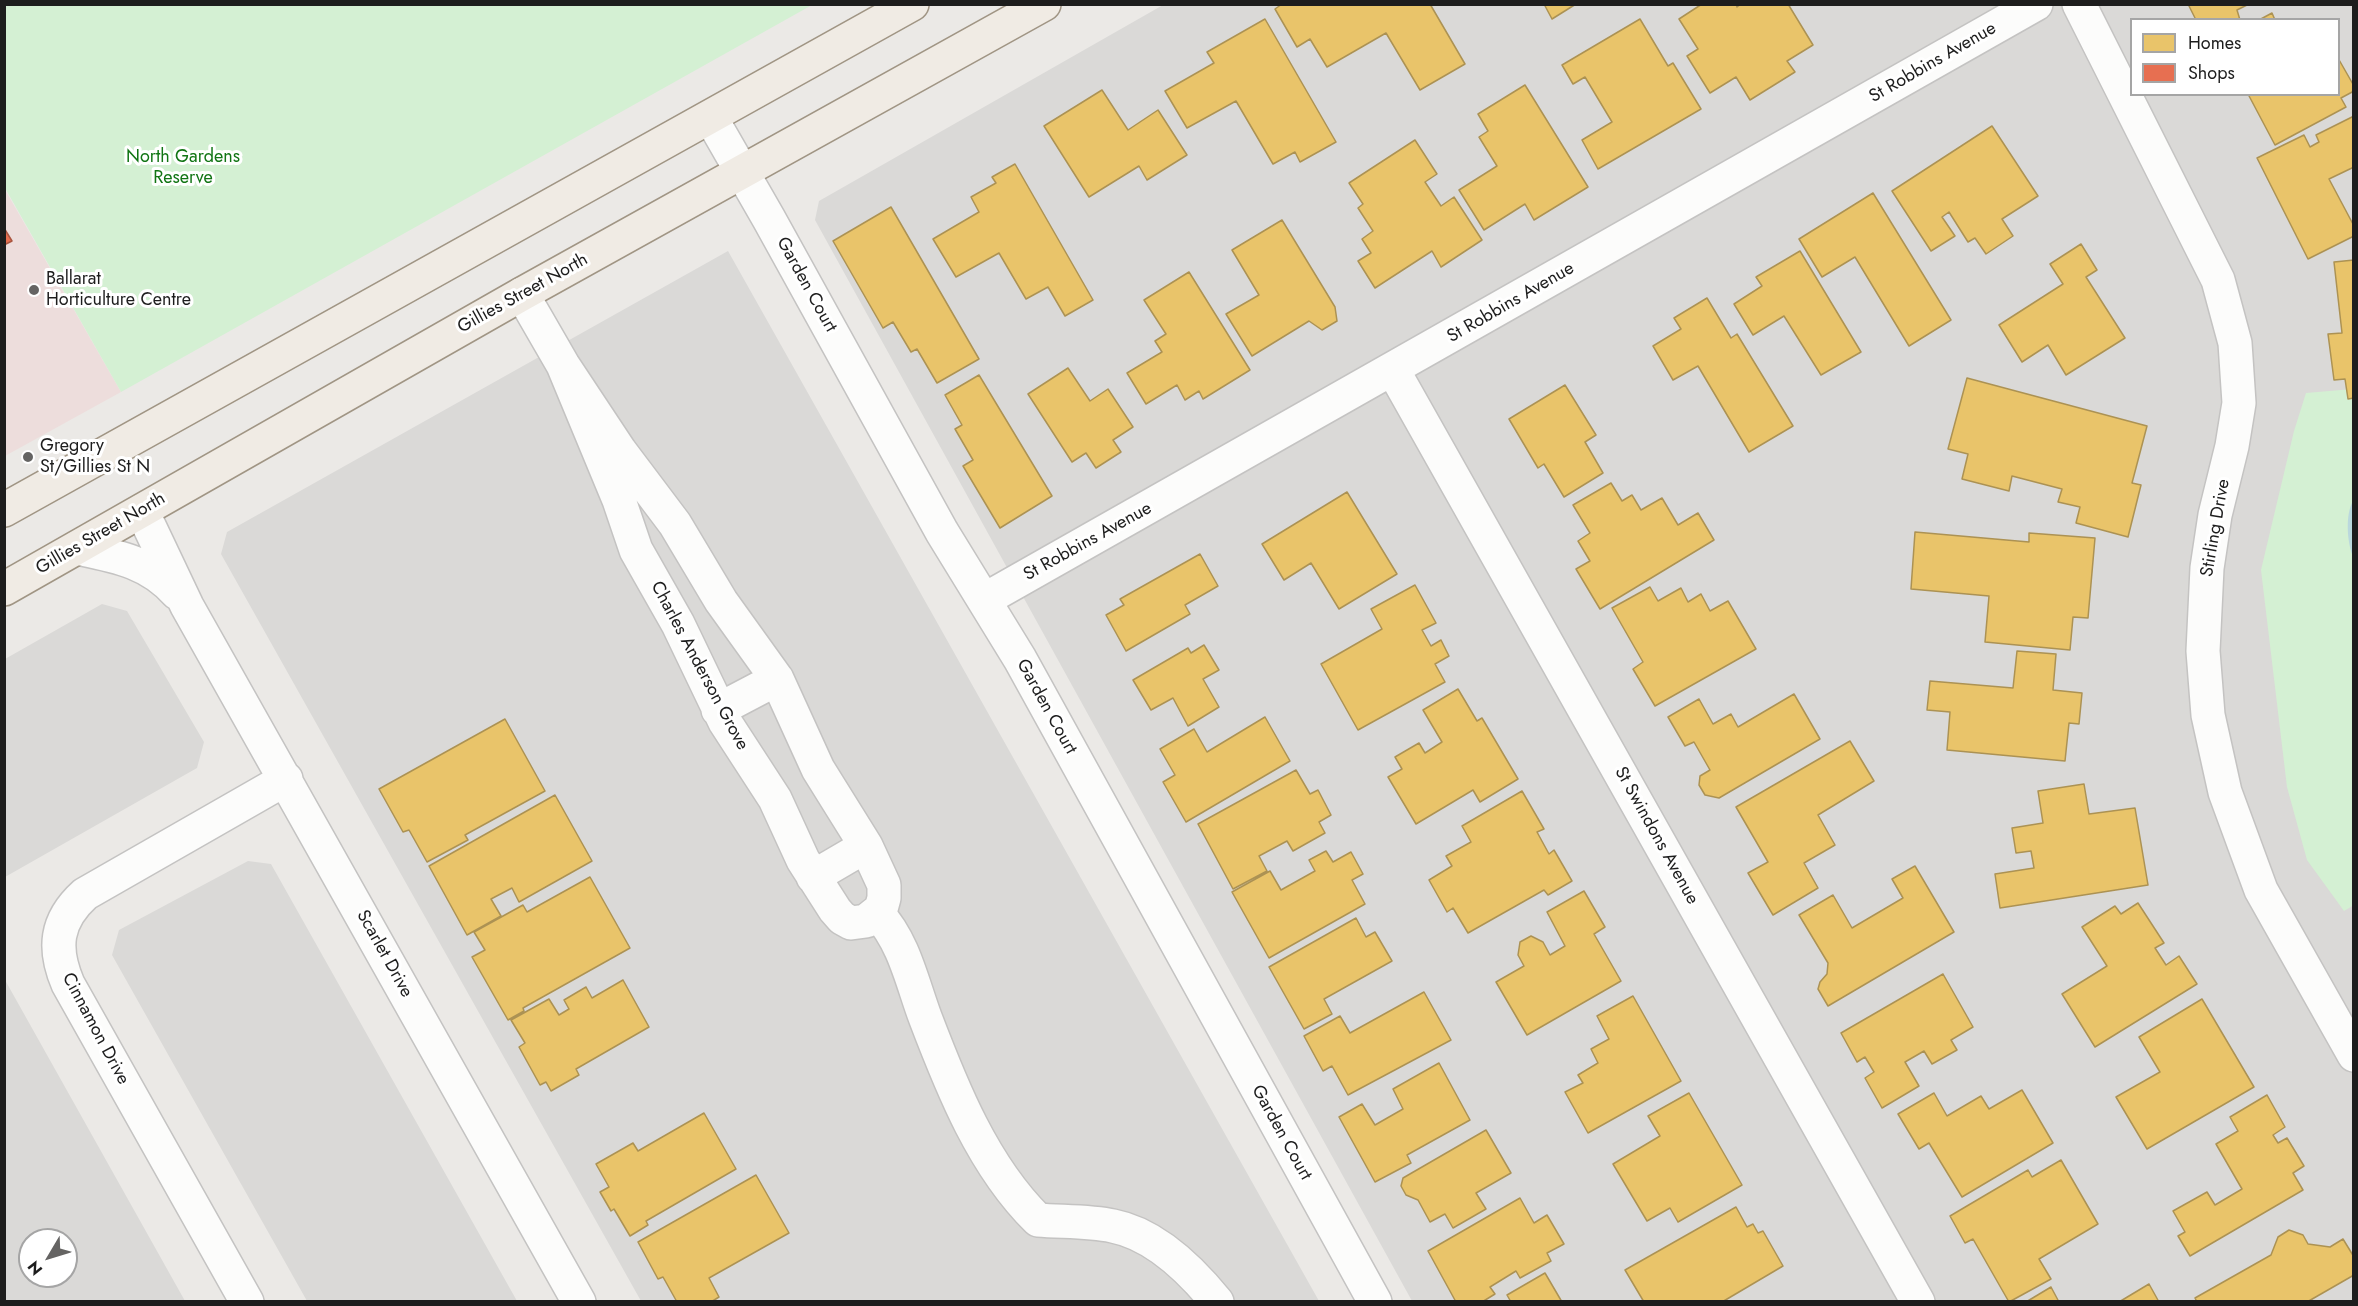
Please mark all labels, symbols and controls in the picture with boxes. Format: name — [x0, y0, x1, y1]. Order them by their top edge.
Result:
street label: St Robbins Avenue — [1866, 18, 2000, 108]
legend — [2130, 18, 2340, 96]
text: Homes — [2188, 30, 2241, 56]
text: Shops — [2188, 60, 2235, 86]
park label: North Gardens Reserve — [126, 147, 240, 190]
street label: Garden Court — [771, 234, 841, 336]
street label: Gillies Street North — [454, 249, 592, 339]
street label: St Robbins Avenue — [1444, 258, 1578, 348]
place label: Ballarat Horticulture Centre — [46, 269, 191, 312]
marker: Ballarat Horticulture Centre — [27, 283, 41, 297]
place label: Gregory St/Gillies St N — [40, 436, 150, 478]
marker: Gregory St/Gillies St N — [21, 450, 35, 464]
street label: Stirling Drive — [2197, 477, 2235, 579]
street label: Gillies Street North — [33, 488, 169, 580]
street label: St Robbins Avenue — [1020, 498, 1156, 586]
street label: Charles Anderson Grove — [645, 578, 753, 754]
street label: Garden Court — [1011, 656, 1081, 758]
street label: St Swindons Avenue — [1609, 763, 1703, 909]
street label: Scarlet Drive — [351, 907, 417, 1001]
street label: Cinnamon Drive — [57, 969, 133, 1089]
street label: Garden Court — [1246, 1082, 1316, 1184]
north arrow — [18, 1228, 78, 1288]
text: N — [22, 1256, 48, 1280]

